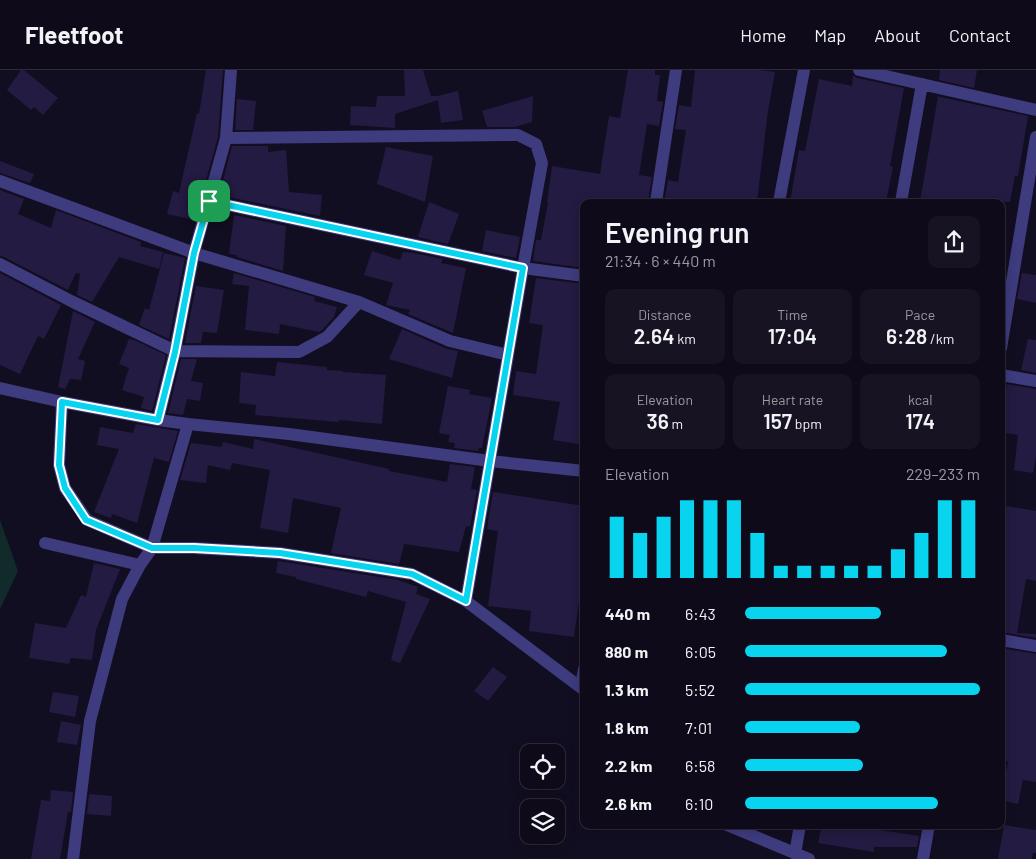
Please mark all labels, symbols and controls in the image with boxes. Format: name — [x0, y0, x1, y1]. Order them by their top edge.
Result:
text: Fleetfoot — [25, 20, 123, 49]
text: Home — [740, 24, 786, 46]
text: Map — [814, 24, 846, 46]
text: About — [874, 24, 921, 46]
text: Contact — [949, 24, 1011, 46]
pin — [188, 180, 230, 222]
icon: arrive — [195, 187, 223, 215]
text: Evening run — [605, 215, 750, 249]
button: share — [928, 216, 980, 268]
text: 21:34 · 6 × 440 m — [605, 251, 716, 270]
text: Distance — [638, 306, 692, 323]
text: Time — [777, 306, 808, 323]
text: Pace — [905, 306, 935, 323]
text: 2.64 — [634, 323, 674, 348]
text: 17:04 — [768, 323, 817, 348]
text: 6:28 — [886, 323, 927, 348]
text: km — [674, 330, 696, 347]
text: /km — [927, 330, 954, 347]
text: Elevation — [637, 391, 693, 408]
text: Heart rate — [762, 391, 823, 408]
text: kcal — [908, 391, 932, 408]
text: 36 — [647, 408, 669, 433]
text: 157 — [763, 408, 792, 433]
text: 174 — [905, 408, 935, 433]
text: m — [669, 415, 683, 432]
text: bpm — [792, 415, 822, 432]
text: Elevation — [605, 464, 669, 483]
text: 229–233 m — [906, 464, 980, 483]
text: 440 m — [605, 604, 650, 623]
text: 6:43 — [685, 604, 716, 623]
text: 880 m — [605, 642, 648, 661]
text: 6:05 — [685, 642, 716, 661]
text: 1.3 km — [605, 680, 649, 699]
text: 5:52 — [685, 680, 715, 699]
text: 1.8 km — [605, 718, 649, 737]
text: 7:01 — [685, 718, 712, 737]
map controls — [520, 744, 565, 844]
button: locate — [520, 744, 565, 789]
text: 2.2 km — [605, 756, 652, 775]
text: 6:58 — [685, 756, 715, 775]
text: 2.6 km — [605, 794, 652, 813]
text: 6:10 — [685, 794, 713, 813]
button: layers — [520, 799, 565, 844]

